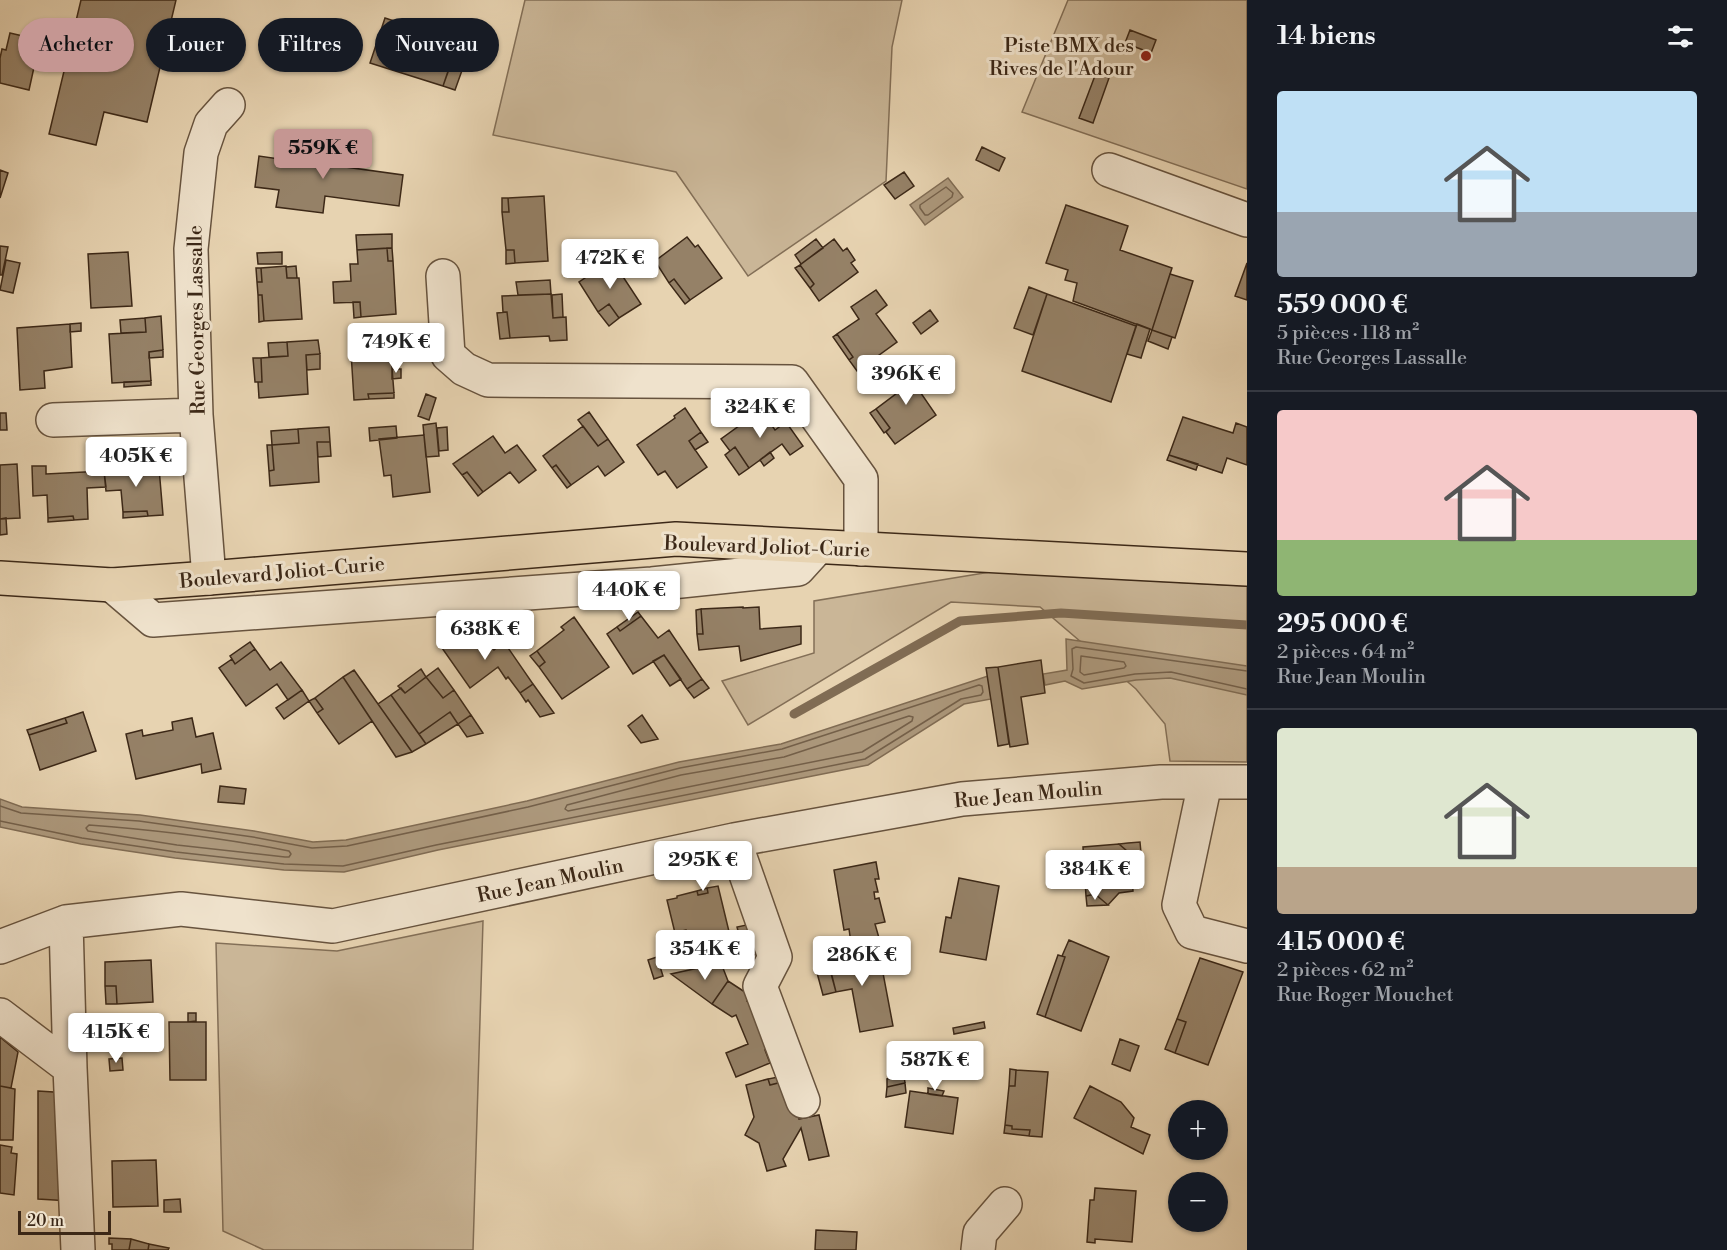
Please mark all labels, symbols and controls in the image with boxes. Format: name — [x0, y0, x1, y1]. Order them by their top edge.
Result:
chip: Acheter — [18, 18, 134, 72]
chip: Louer — [146, 18, 246, 72]
chip: Filtres — [258, 18, 363, 72]
chip: Nouveau — [375, 18, 499, 72]
text: 14 biens — [1277, 20, 1376, 52]
icon: filters — [1664, 20, 1697, 53]
place label: Piste BMX des Rives de l'Adour — [989, 34, 1134, 82]
marker: Piste BMX des Rives de l'Adour — [1139, 49, 1153, 63]
pin: 559K € — [274, 129, 372, 180]
icon: home — [1433, 130, 1541, 238]
text: 559K € — [288, 136, 358, 161]
street label: Rue Georges Lassalle — [183, 225, 212, 415]
pin: 472K € — [561, 239, 659, 290]
text: 472K € — [576, 246, 644, 271]
text: 559 000 € — [1277, 289, 1408, 321]
text: 5 pièces · 118 m² — [1277, 321, 1419, 346]
pin: 749K € — [347, 323, 445, 374]
text: 749K € — [362, 330, 430, 355]
text: Rue Georges Lassalle — [1277, 346, 1467, 371]
pin: 396K € — [857, 355, 955, 406]
text: 396K € — [871, 362, 941, 387]
pin: 324K € — [711, 388, 809, 439]
text: 324K € — [725, 395, 795, 420]
pin: 405K € — [87, 437, 185, 488]
text: 405K € — [100, 444, 172, 469]
icon: home — [1433, 449, 1541, 557]
street label: Boulevard Joliot-Curie — [662, 531, 870, 564]
street label: Boulevard Joliot-Curie — [177, 552, 386, 595]
pin: 440K € — [580, 571, 678, 622]
text: 440K € — [592, 578, 666, 603]
text: 295 000 € — [1277, 608, 1408, 640]
pin: 638K € — [436, 610, 534, 661]
text: 638K € — [450, 617, 520, 642]
text: 2 pièces · 64 m² — [1277, 640, 1414, 665]
text: Rue Jean Moulin — [1277, 665, 1426, 690]
icon: home — [1433, 767, 1541, 875]
street label: Rue Jean Moulin — [953, 777, 1104, 814]
pin: 295K € — [654, 841, 752, 892]
text: 295K € — [668, 848, 738, 873]
pin: 384K € — [1046, 850, 1144, 901]
street label: Rue Jean Moulin — [475, 854, 626, 909]
text: 384K € — [1060, 857, 1130, 882]
text: 415 000 € — [1277, 926, 1405, 958]
pin: 354K € — [656, 930, 754, 981]
pin: 286K € — [813, 936, 911, 987]
text: 354K € — [670, 937, 740, 962]
text: 286K € — [827, 943, 897, 968]
text: 2 pièces · 62 m² — [1277, 958, 1413, 983]
text: Rue Roger Mouchet — [1277, 983, 1454, 1008]
pin: 415K € — [67, 1013, 165, 1064]
text: 415K € — [82, 1020, 150, 1045]
pin: 587K € — [886, 1041, 984, 1092]
text: 587K € — [901, 1048, 969, 1073]
map controls — [1168, 1100, 1228, 1232]
button: + — [1168, 1100, 1228, 1160]
button: − — [1168, 1172, 1228, 1232]
scale bar — [18, 1208, 111, 1236]
text: 20 m — [27, 1211, 64, 1231]

